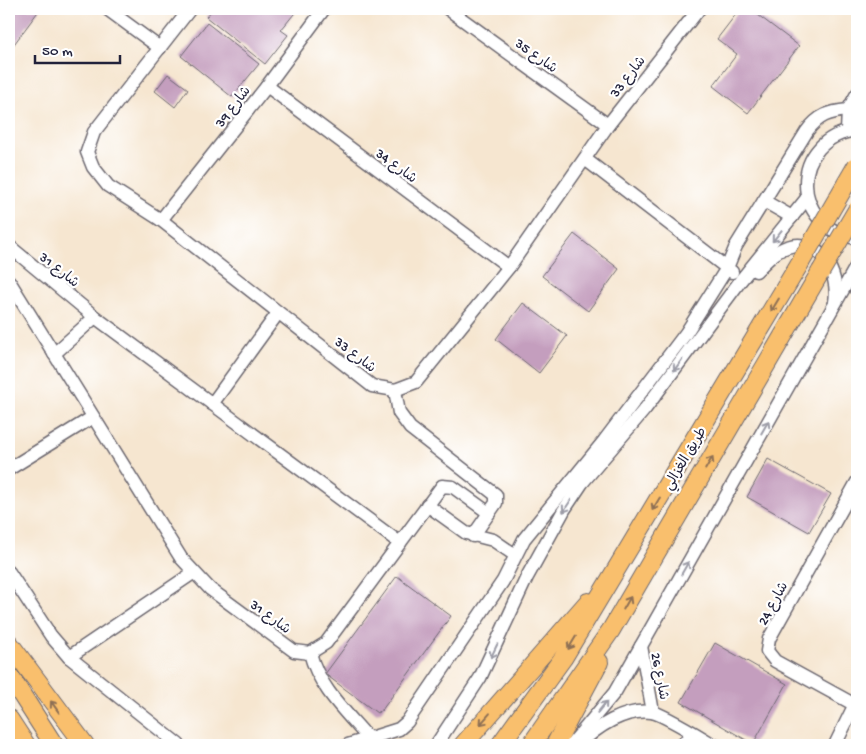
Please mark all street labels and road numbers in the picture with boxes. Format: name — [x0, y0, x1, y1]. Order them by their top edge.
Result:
street label: شارع 35 — [510, 35, 560, 78]
street label: شارع 33 — [607, 53, 650, 103]
street label: شارع 39 — [212, 83, 255, 132]
street label: شارع 34 — [371, 145, 420, 188]
street label: شارع 31 — [34, 249, 82, 292]
street label: شارع 33 — [329, 334, 379, 377]
street label: طريق الغزالي — [661, 425, 713, 495]
street label: شارع 24 — [755, 579, 793, 629]
street label: شارع 31 — [245, 597, 293, 639]
street label: شارع 26 — [646, 651, 671, 701]

